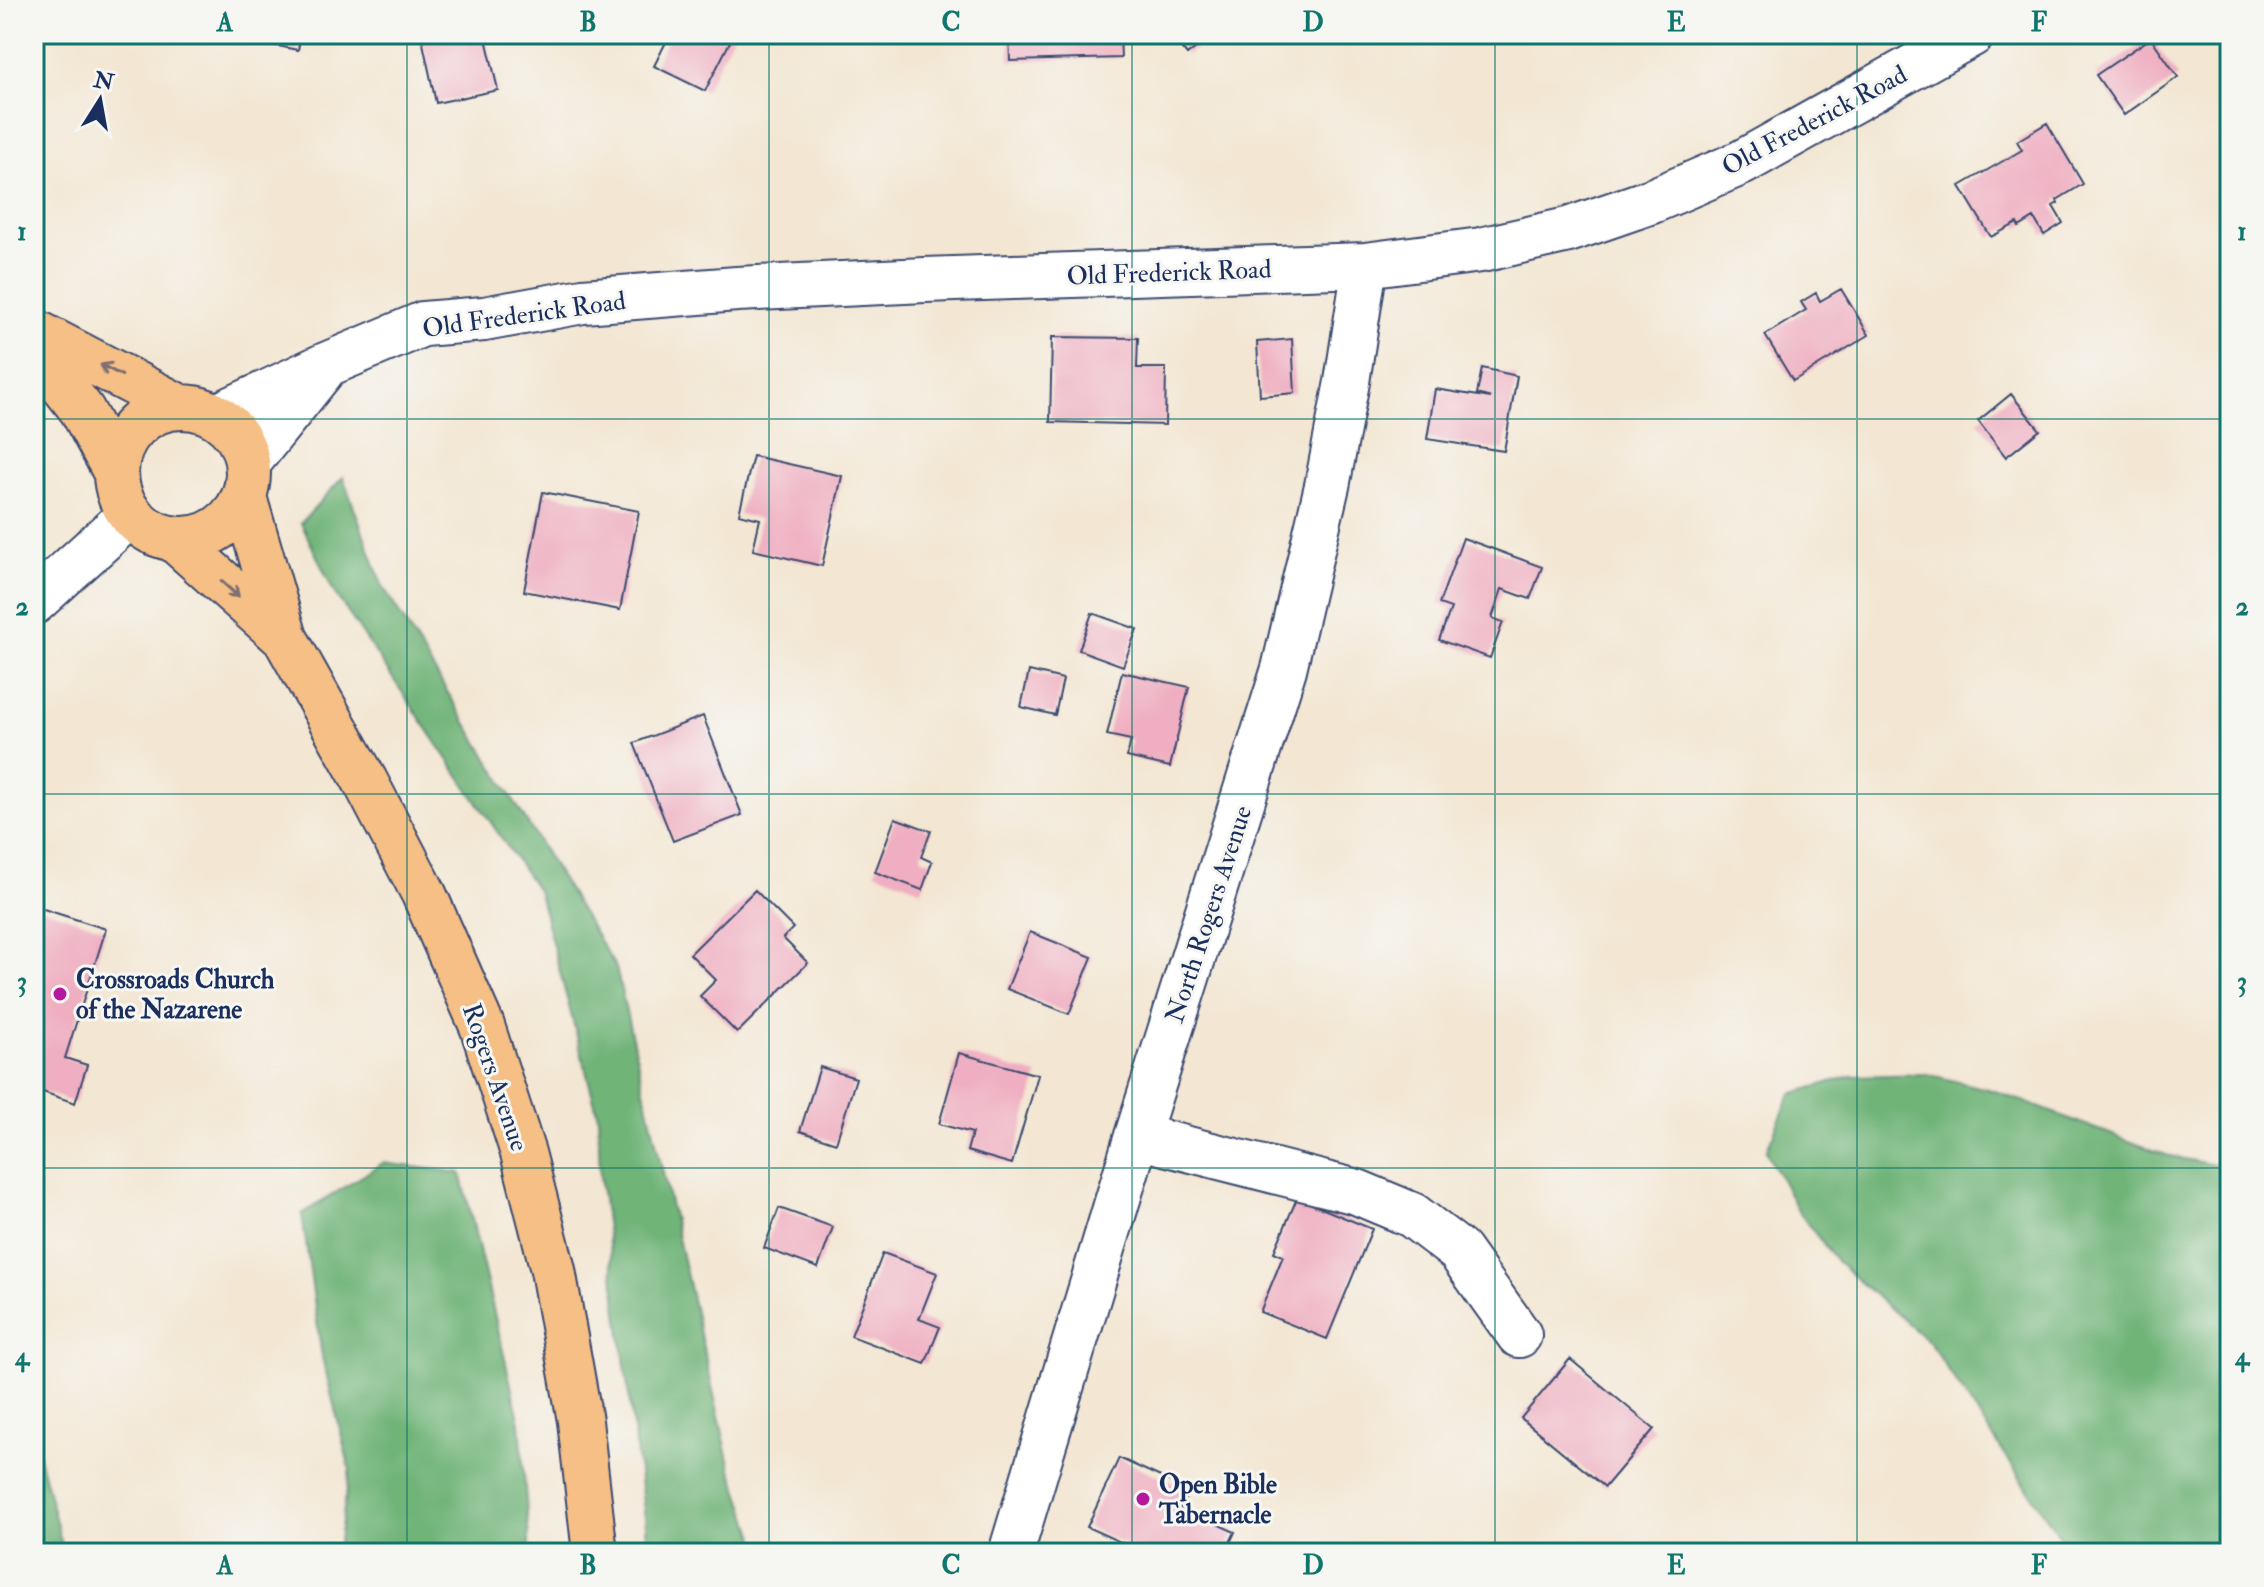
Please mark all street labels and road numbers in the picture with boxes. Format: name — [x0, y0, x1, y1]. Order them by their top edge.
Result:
street label: Old Frederick Road — [1717, 59, 1913, 183]
street label: Old Frederick Road — [1066, 253, 1272, 293]
street label: Old Frederick Road — [420, 285, 628, 345]
street label: North Rogers Avenue — [1159, 802, 1259, 1027]
street label: Rogers Avenue — [455, 999, 535, 1155]

